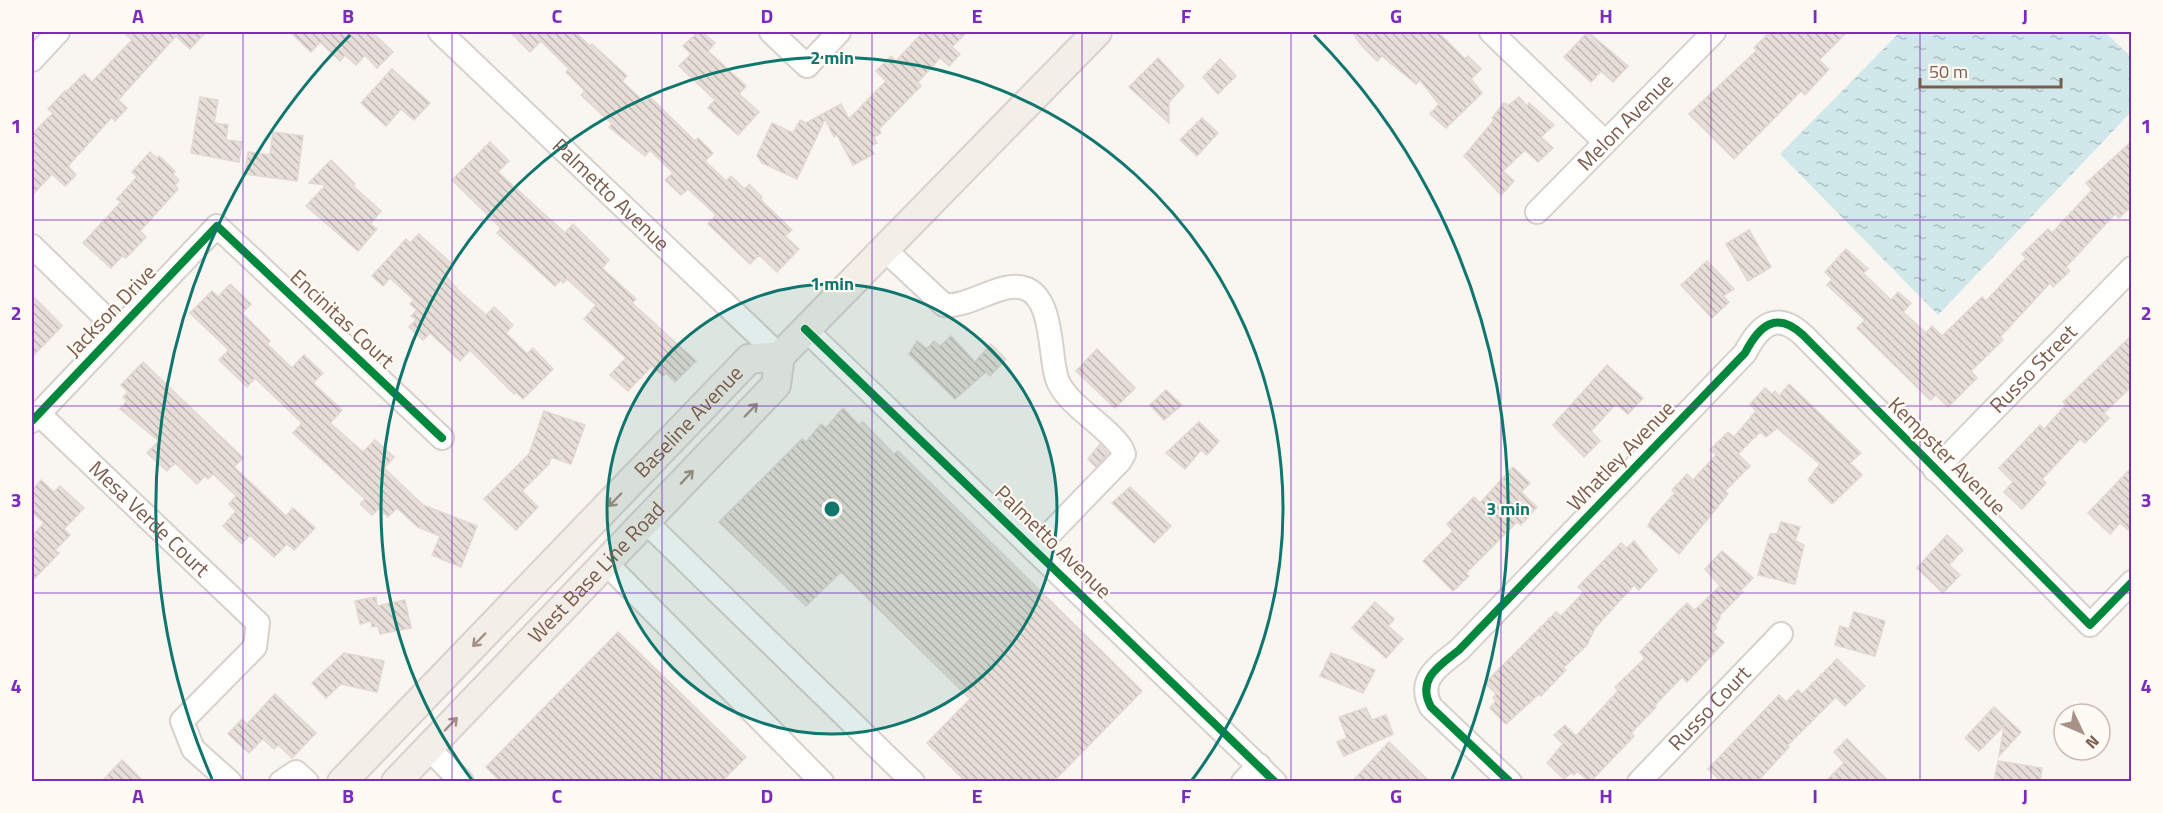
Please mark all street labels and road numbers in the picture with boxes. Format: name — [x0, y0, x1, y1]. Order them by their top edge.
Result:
street label: Melon Avenue — [1569, 65, 1680, 178]
street label: Palmetto Avenue — [545, 130, 678, 258]
street label: Jackson Drive — [58, 257, 163, 364]
street label: Encinitas Court — [283, 261, 403, 376]
street label: Russo Street — [1982, 316, 2084, 420]
street label: Baseline Avenue — [626, 357, 750, 485]
street label: Kempster Avenue — [1881, 389, 2014, 522]
street label: Whatley Avenue — [1559, 393, 1682, 518]
street label: Mesa Verde Court — [82, 453, 218, 584]
street label: Palmetto Avenue — [988, 477, 1119, 606]
street label: West Base Line Road — [520, 494, 672, 650]
street label: Russo Court — [1660, 657, 1758, 758]

